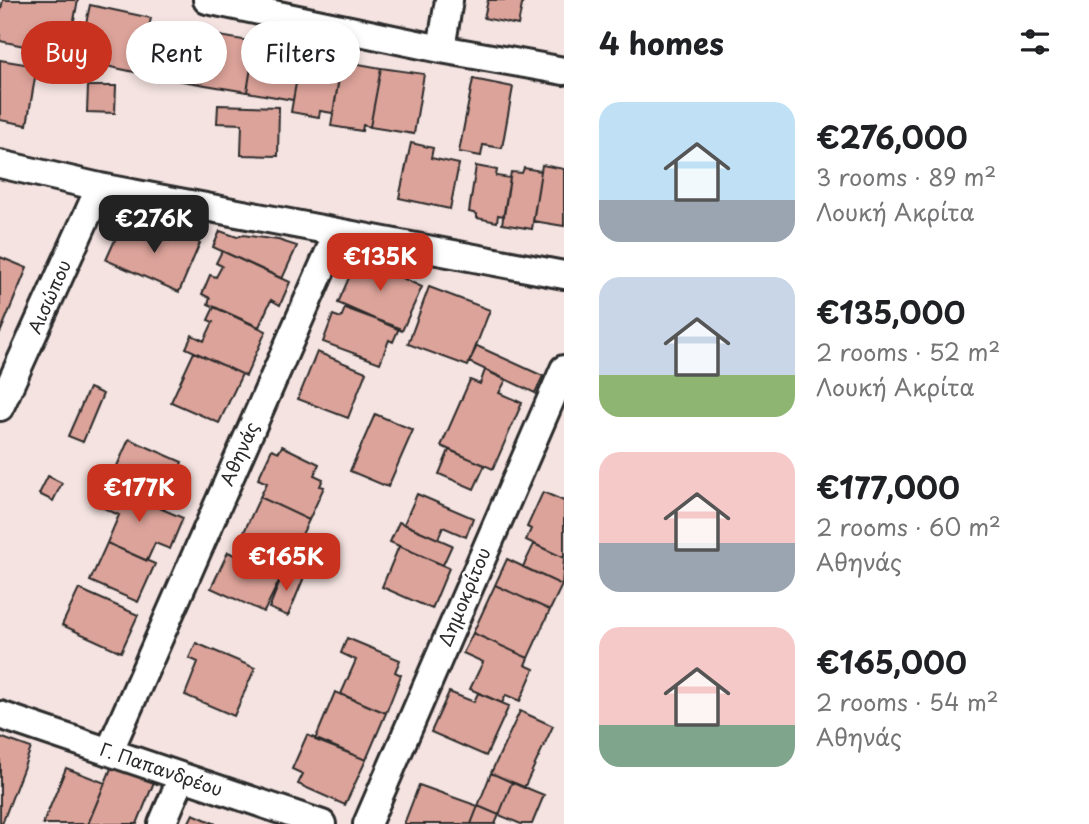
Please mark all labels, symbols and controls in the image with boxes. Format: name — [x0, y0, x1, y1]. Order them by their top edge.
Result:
text: 4 homes — [599, 20, 724, 65]
chip: Buy — [21, 21, 112, 84]
chip: Rent — [126, 21, 227, 84]
chip: Filters — [241, 21, 360, 84]
icon: filters — [1016, 23, 1054, 61]
text: €276,000 — [816, 114, 968, 159]
icon: home — [655, 130, 739, 214]
text: 3 rooms · 89 m² — [816, 159, 996, 194]
text: Λουκή Ακρίτα — [816, 194, 975, 229]
pin: €276K — [105, 196, 203, 255]
text: €276K — [115, 200, 193, 235]
pin: €135K — [331, 233, 429, 293]
text: €135K — [343, 238, 417, 273]
street label: Αισώπου — [20, 255, 77, 338]
text: €135,000 — [816, 289, 965, 334]
icon: home — [655, 305, 739, 389]
text: 2 rooms · 52 m² — [816, 334, 1000, 369]
text: Λουκή Ακρίτα — [816, 369, 975, 404]
street label: Αθηνάς — [213, 417, 265, 490]
pin: €177K — [90, 464, 188, 524]
text: €177,000 — [816, 464, 960, 509]
text: €177K — [103, 469, 175, 504]
icon: home — [655, 480, 739, 564]
text: 2 rooms · 60 m² — [816, 509, 1001, 544]
pin: €165K — [237, 534, 335, 593]
text: €165K — [248, 538, 324, 573]
street label: Δημοκρίτου — [431, 543, 497, 650]
text: Αθηνάς — [816, 544, 902, 579]
text: €165,000 — [816, 639, 967, 684]
icon: home — [655, 655, 739, 739]
text: 2 rooms · 54 m² — [816, 684, 999, 719]
text: Αθηνάς — [816, 719, 902, 754]
street label: Γ. Παπανδρέου — [96, 735, 227, 802]

